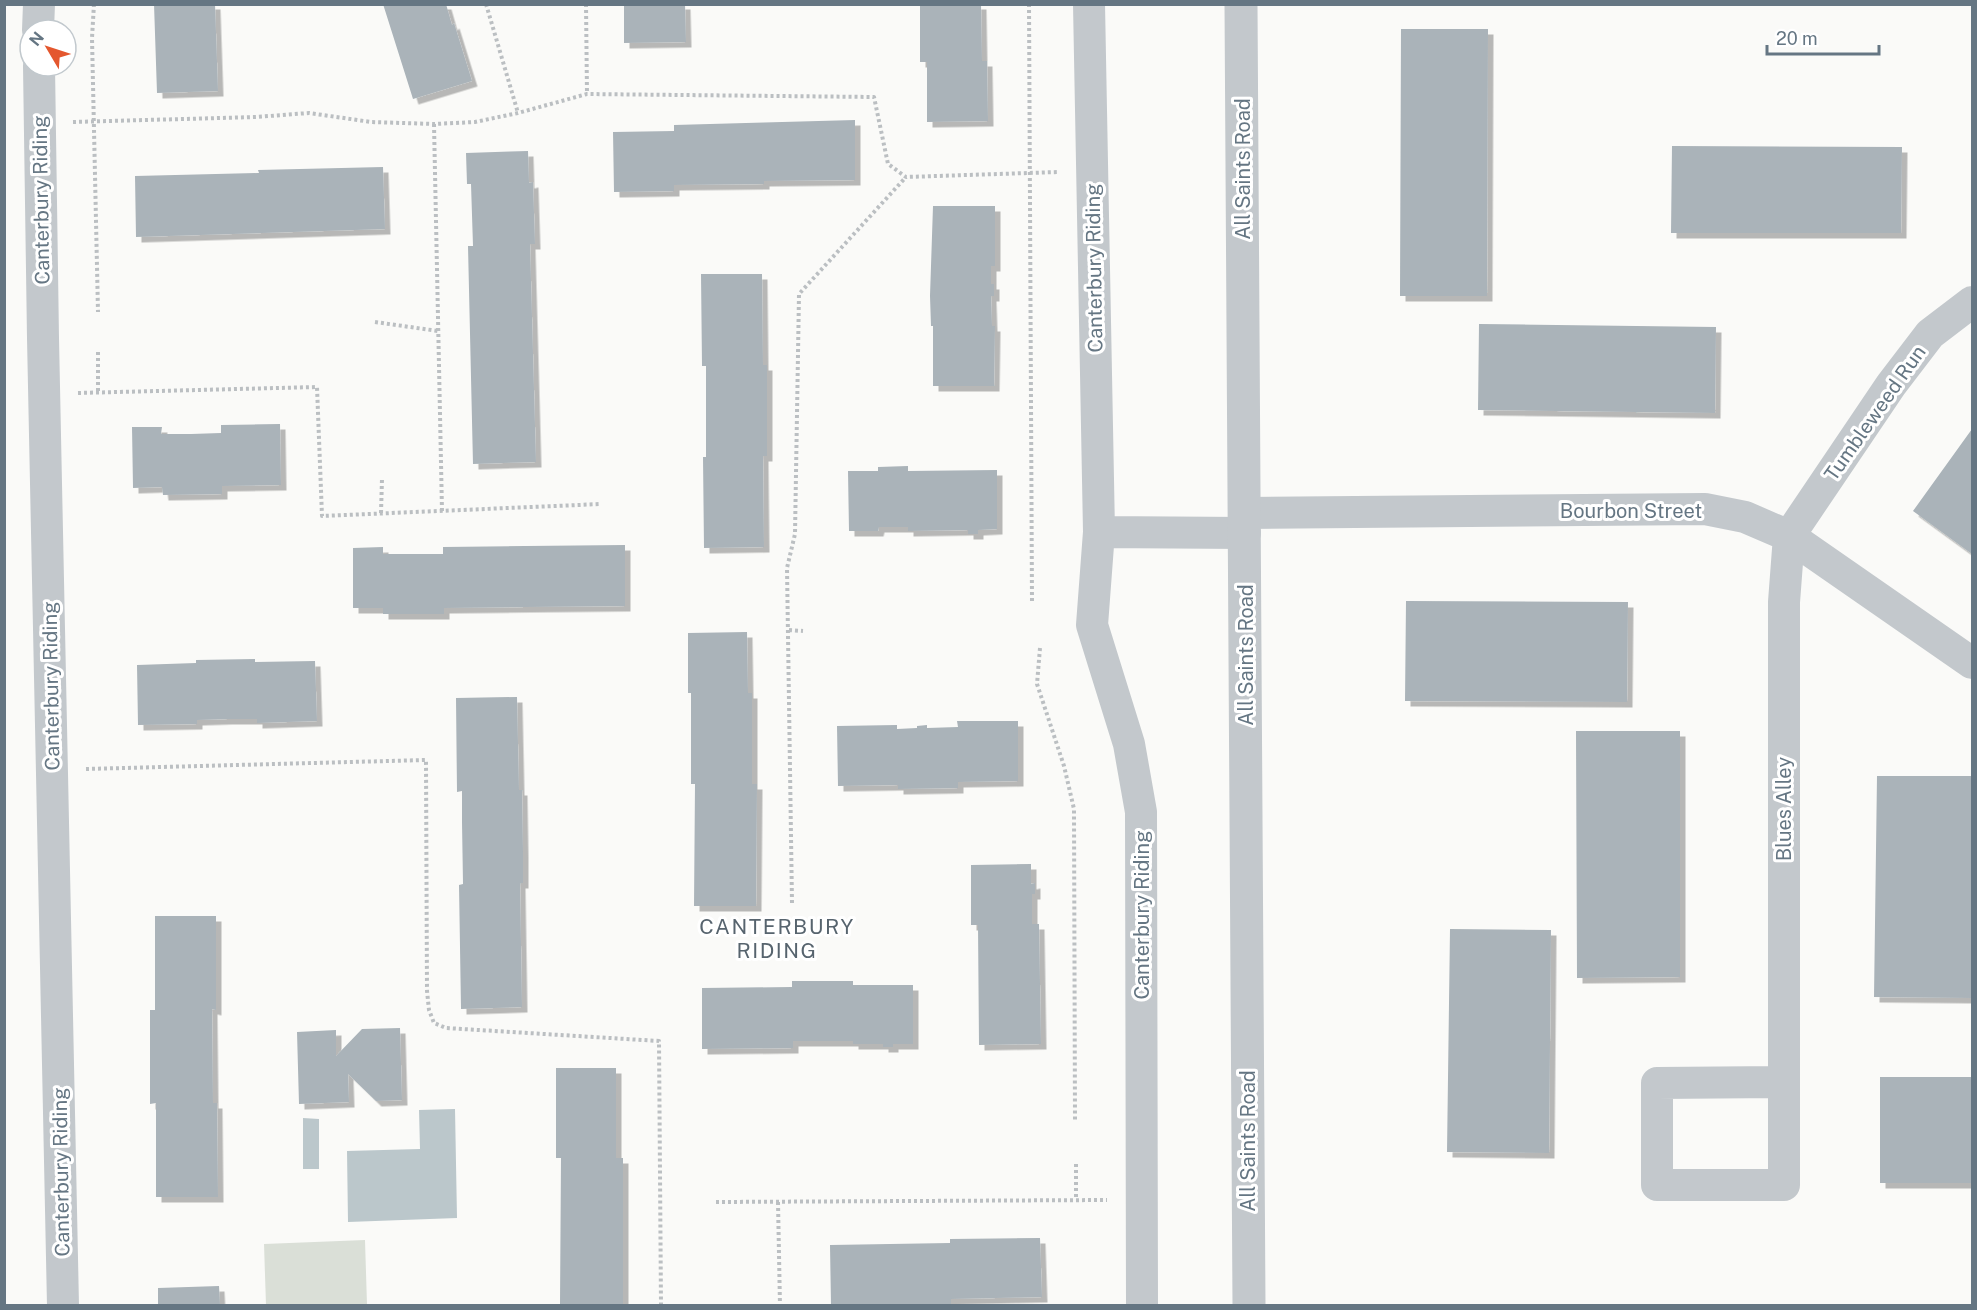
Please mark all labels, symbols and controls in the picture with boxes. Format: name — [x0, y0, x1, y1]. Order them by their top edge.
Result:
north arrow — [18, 18, 78, 78]
scale bar — [1767, 18, 1880, 56]
text: N — [25, 28, 48, 50]
text: 20 m — [1776, 28, 1818, 49]
street label: All Saints Road — [1231, 98, 1255, 240]
street label: Canterbury Riding — [28, 115, 54, 285]
street label: Canterbury Riding — [1081, 183, 1107, 353]
street label: Tumbleweed Run — [1819, 341, 1931, 485]
street label: Bourbon Street — [1560, 499, 1702, 523]
street label: All Saints Road — [1234, 584, 1258, 726]
street label: Canterbury Riding — [38, 601, 64, 771]
street label: Blues Alley — [1772, 757, 1796, 861]
street label: Canterbury Riding — [1130, 830, 1154, 1000]
district label: CANTERBURY RIDING — [699, 914, 855, 963]
street label: All Saints Road — [1236, 1070, 1260, 1212]
street label: Canterbury Riding — [48, 1087, 74, 1257]

